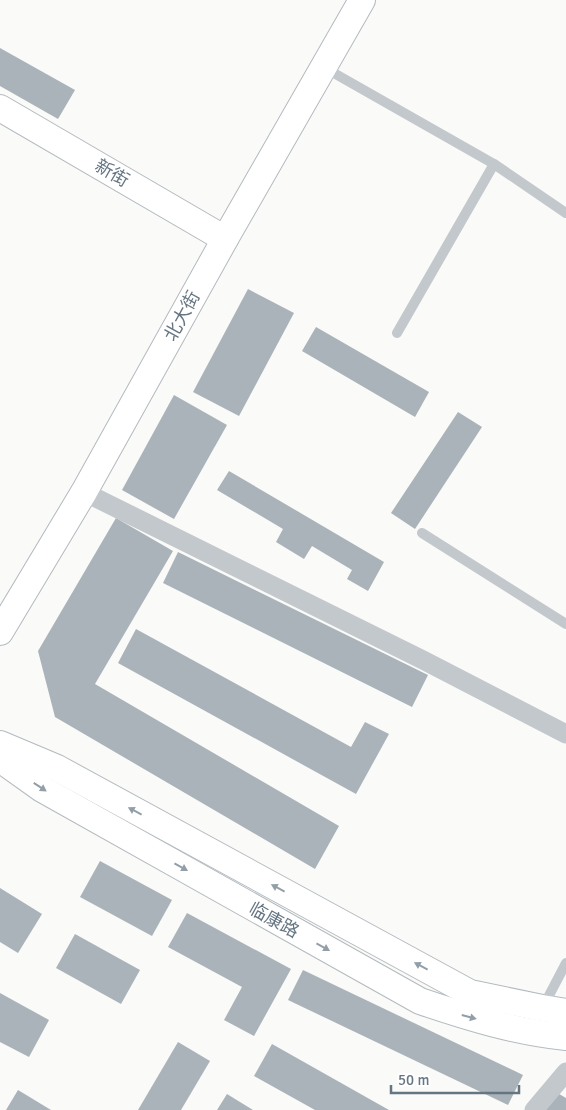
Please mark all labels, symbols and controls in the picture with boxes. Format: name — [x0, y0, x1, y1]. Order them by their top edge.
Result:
street label: 新街 — [91, 154, 133, 192]
street label: 北大街 — [159, 287, 205, 345]
one-way arrow — [33, 782, 47, 792]
one-way arrow — [128, 807, 143, 815]
one-way arrow — [175, 863, 188, 872]
one-way arrow — [272, 884, 285, 893]
street label: 临康路 — [245, 897, 303, 943]
one-way arrow — [315, 943, 330, 951]
one-way arrow — [414, 962, 428, 970]
one-way arrow — [461, 1013, 476, 1021]
scale bar — [391, 1062, 518, 1094]
text: 50 m — [398, 1071, 429, 1089]

